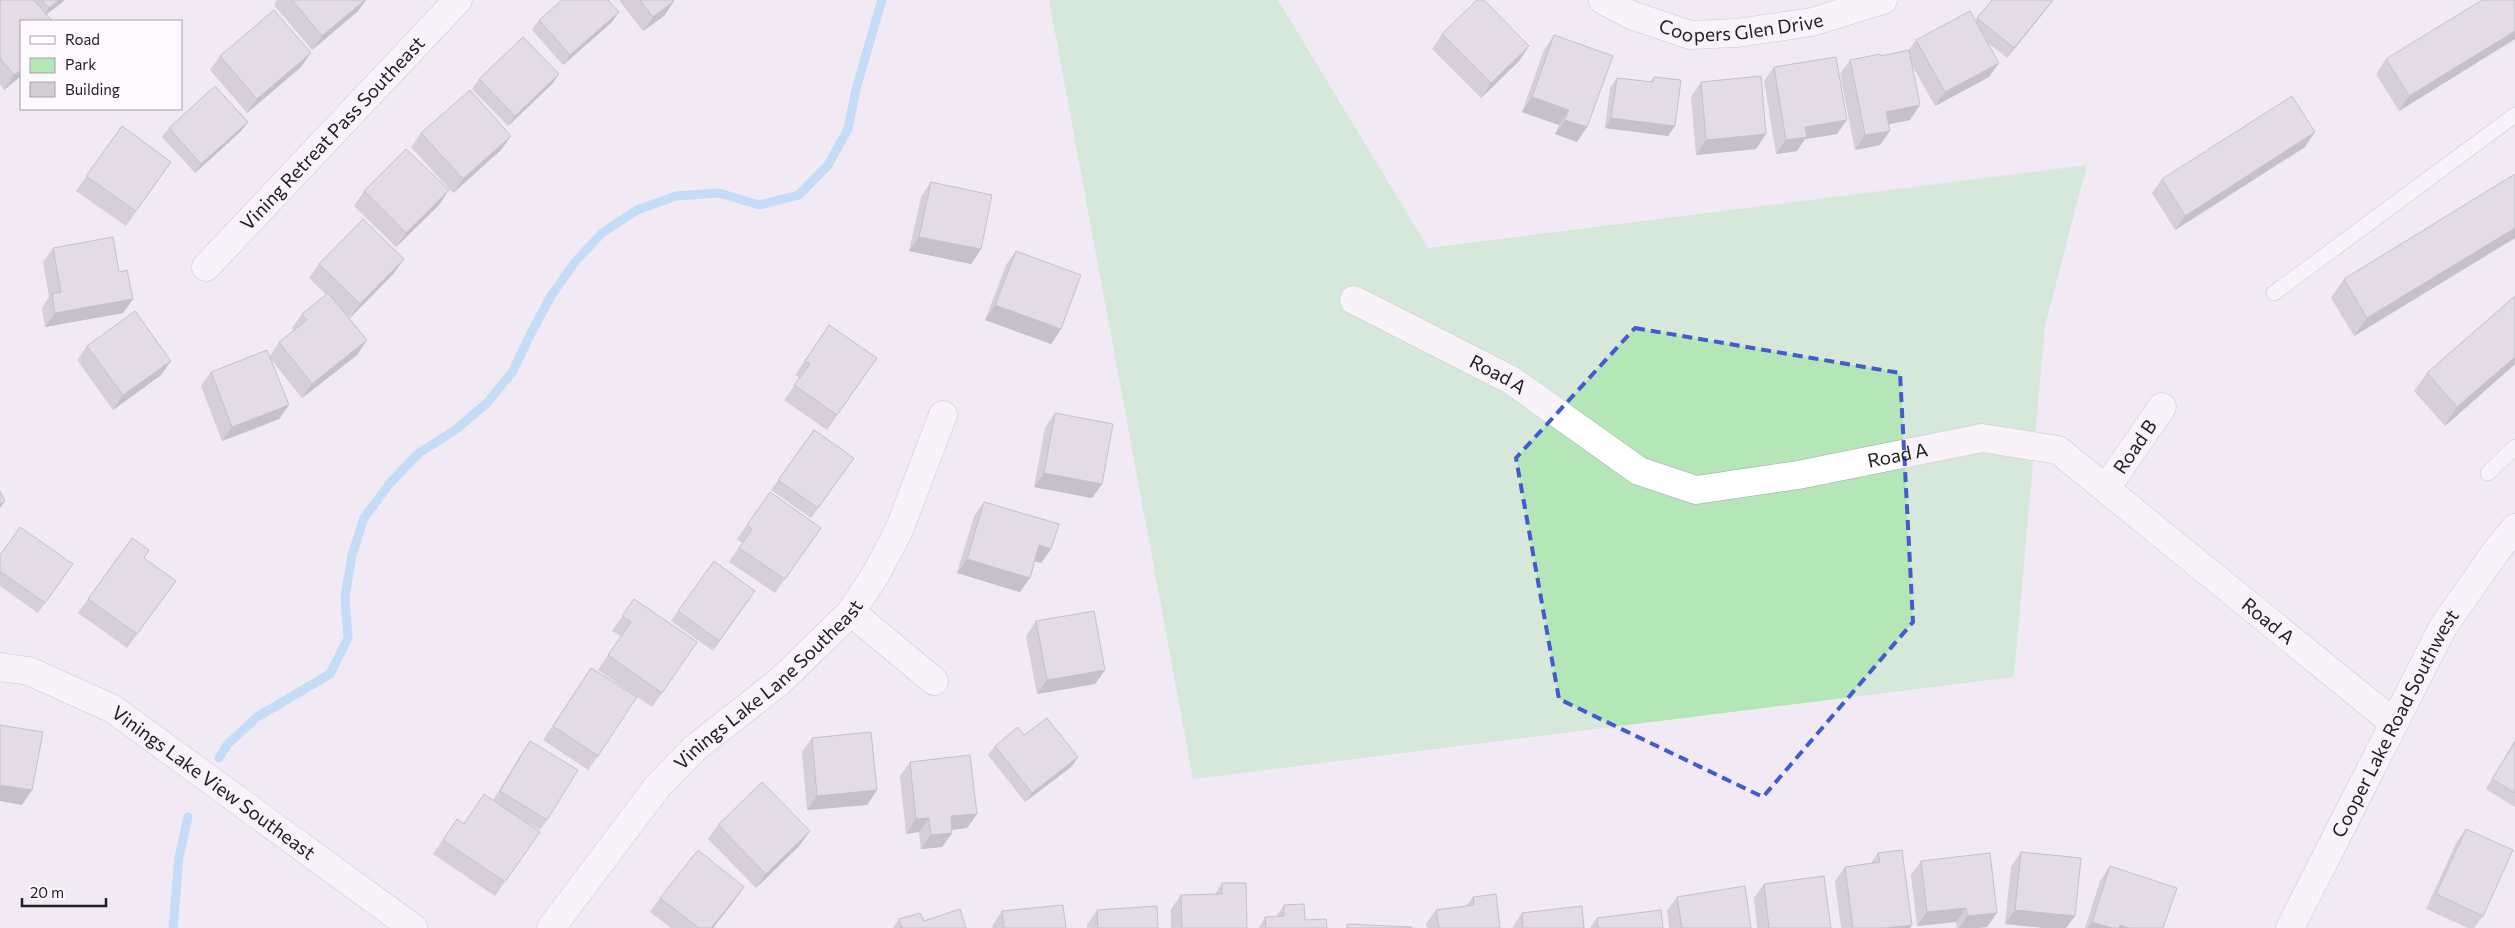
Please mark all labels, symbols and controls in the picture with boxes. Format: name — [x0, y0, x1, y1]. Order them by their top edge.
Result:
street label: Coopers Glen Drive — [1656, 7, 1826, 47]
legend — [20, 20, 182, 110]
text: Road — [65, 30, 100, 48]
street label: Vining Retreat Pass Southeast — [235, 31, 429, 235]
text: Park — [65, 55, 96, 73]
text: Building — [65, 80, 120, 98]
street label: Road A — [1466, 349, 1531, 398]
street label: Road B — [2108, 415, 2161, 478]
street label: Road A — [1865, 437, 1930, 472]
street label: Road A — [2238, 592, 2300, 649]
street label: Vinings Lake Lane Southeast — [669, 595, 867, 774]
street label: Cooper Lake Road Southwest — [2326, 604, 2463, 841]
street label: Vinings Lake View Southeast — [108, 700, 320, 864]
scale bar — [22, 876, 106, 908]
text: 20 m — [30, 883, 64, 901]

